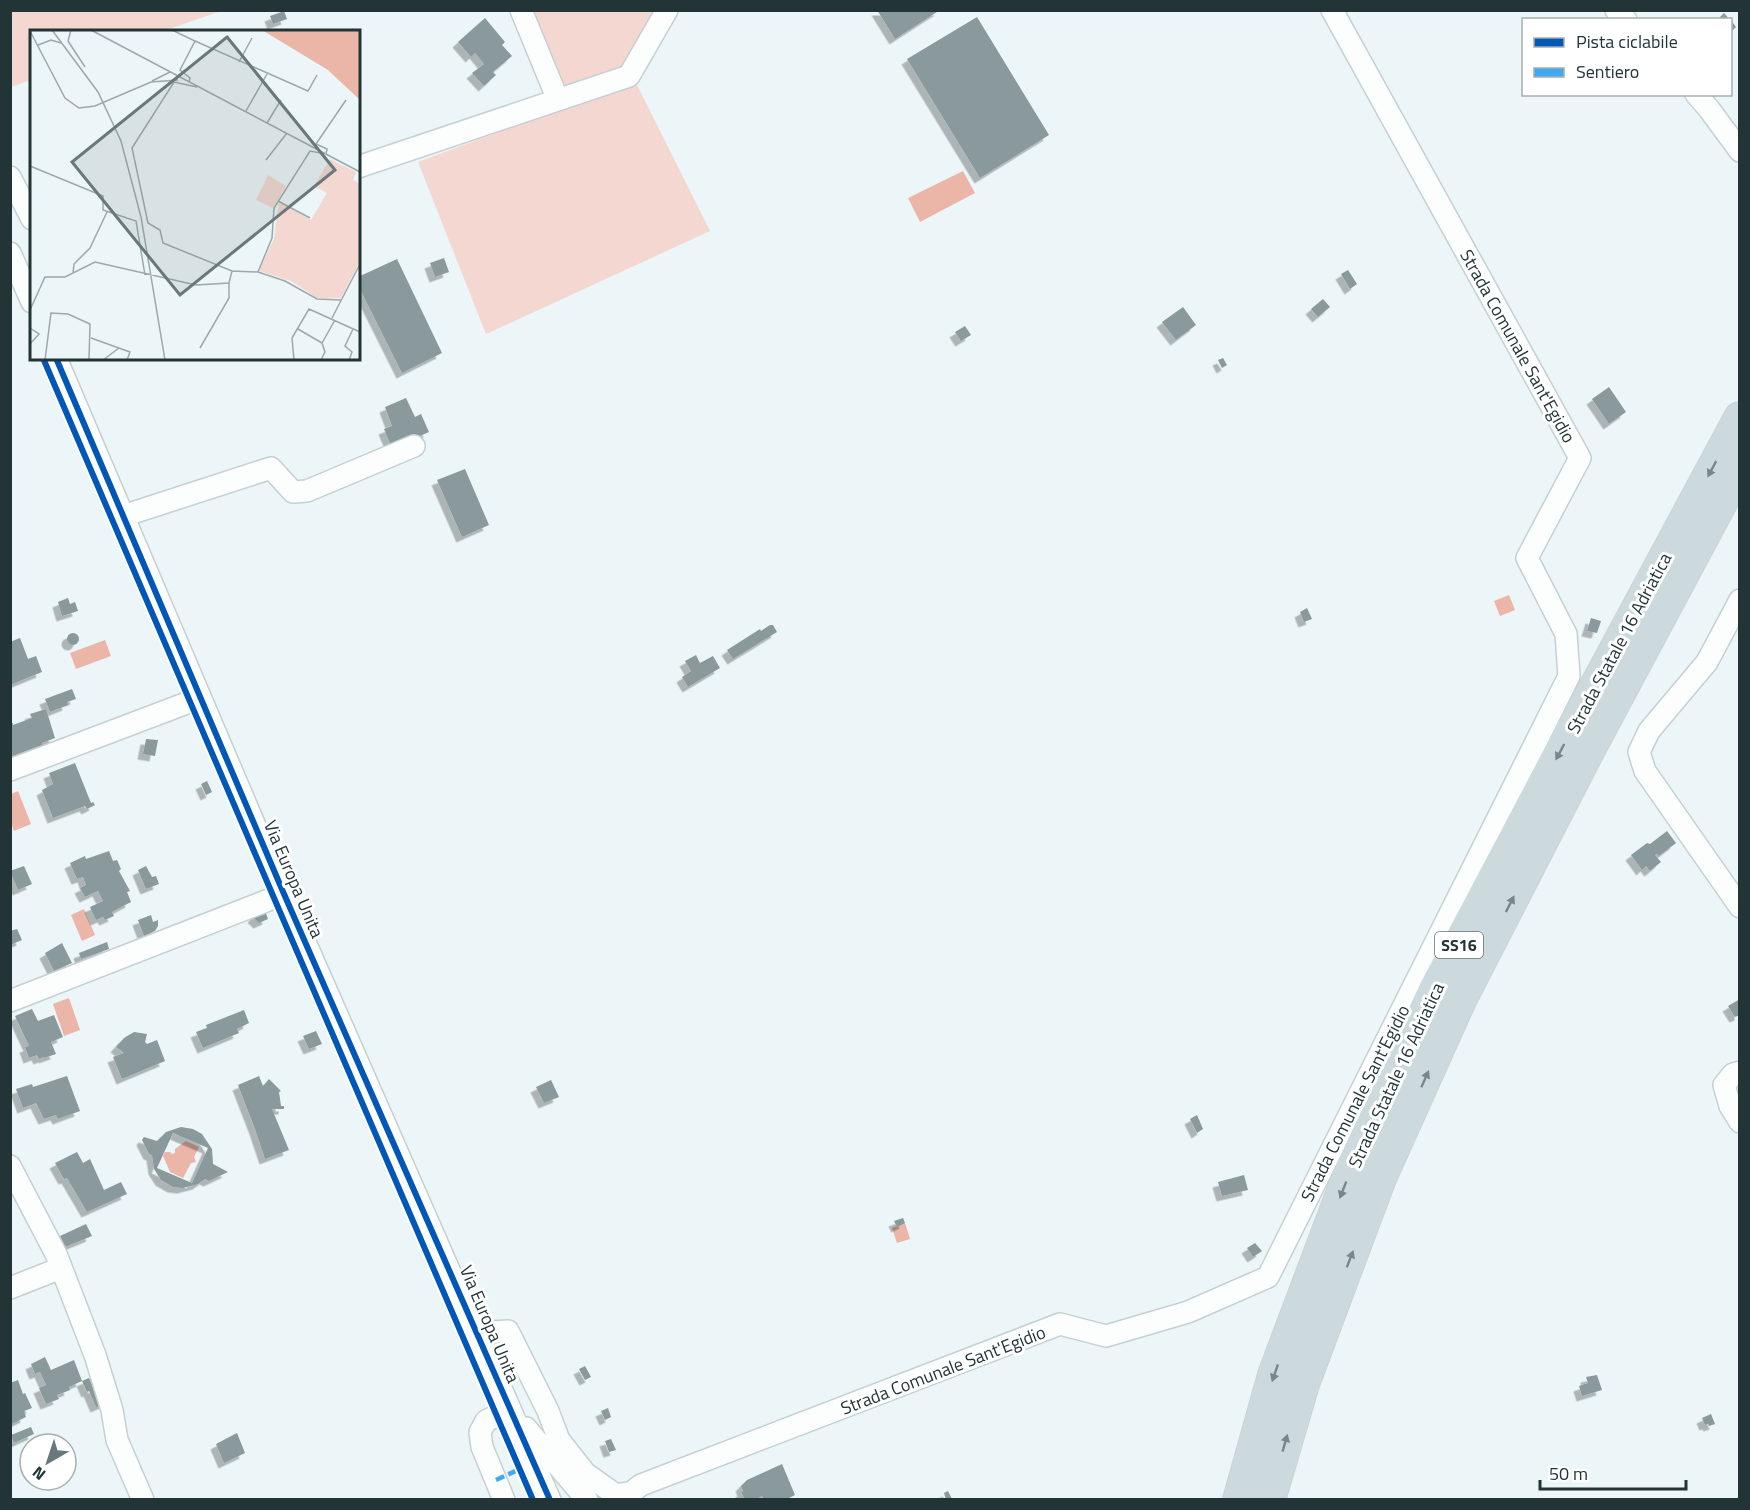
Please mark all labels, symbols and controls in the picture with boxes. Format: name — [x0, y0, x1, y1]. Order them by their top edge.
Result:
legend — [1522, 18, 1732, 96]
text: Pista ciclabile — [1576, 28, 1678, 55]
inset map — [30, 30, 360, 360]
text: Sentiero — [1576, 58, 1639, 85]
street label: Strada Comunale Sant'Egidio — [1453, 244, 1583, 448]
one-way arrow — [1707, 461, 1717, 478]
street label: Strada Statale 16 Adriatica — [1560, 548, 1678, 738]
one-way arrow — [1555, 744, 1565, 761]
street label: Via Europa Unita — [257, 816, 331, 942]
one-way arrow — [1504, 895, 1514, 913]
road number: SS16 — [1435, 932, 1483, 958]
street label: Strada Statale 16 Adriatica — [1341, 978, 1451, 1172]
street label: Strada Comunale Sant'Egidio — [1294, 1000, 1416, 1206]
one-way arrow — [1420, 1071, 1429, 1088]
one-way arrow — [1338, 1182, 1348, 1200]
one-way arrow — [1345, 1250, 1355, 1268]
street label: Via Europa Unita — [453, 1261, 527, 1387]
street label: Strada Comunale Sant'Egidio — [837, 1318, 1049, 1422]
one-way arrow — [1270, 1364, 1280, 1382]
north arrow — [18, 1432, 78, 1492]
one-way arrow — [1281, 1434, 1290, 1452]
scale bar — [1540, 1453, 1686, 1491]
text: 50 m — [1549, 1460, 1588, 1487]
text: N — [27, 1461, 50, 1486]

